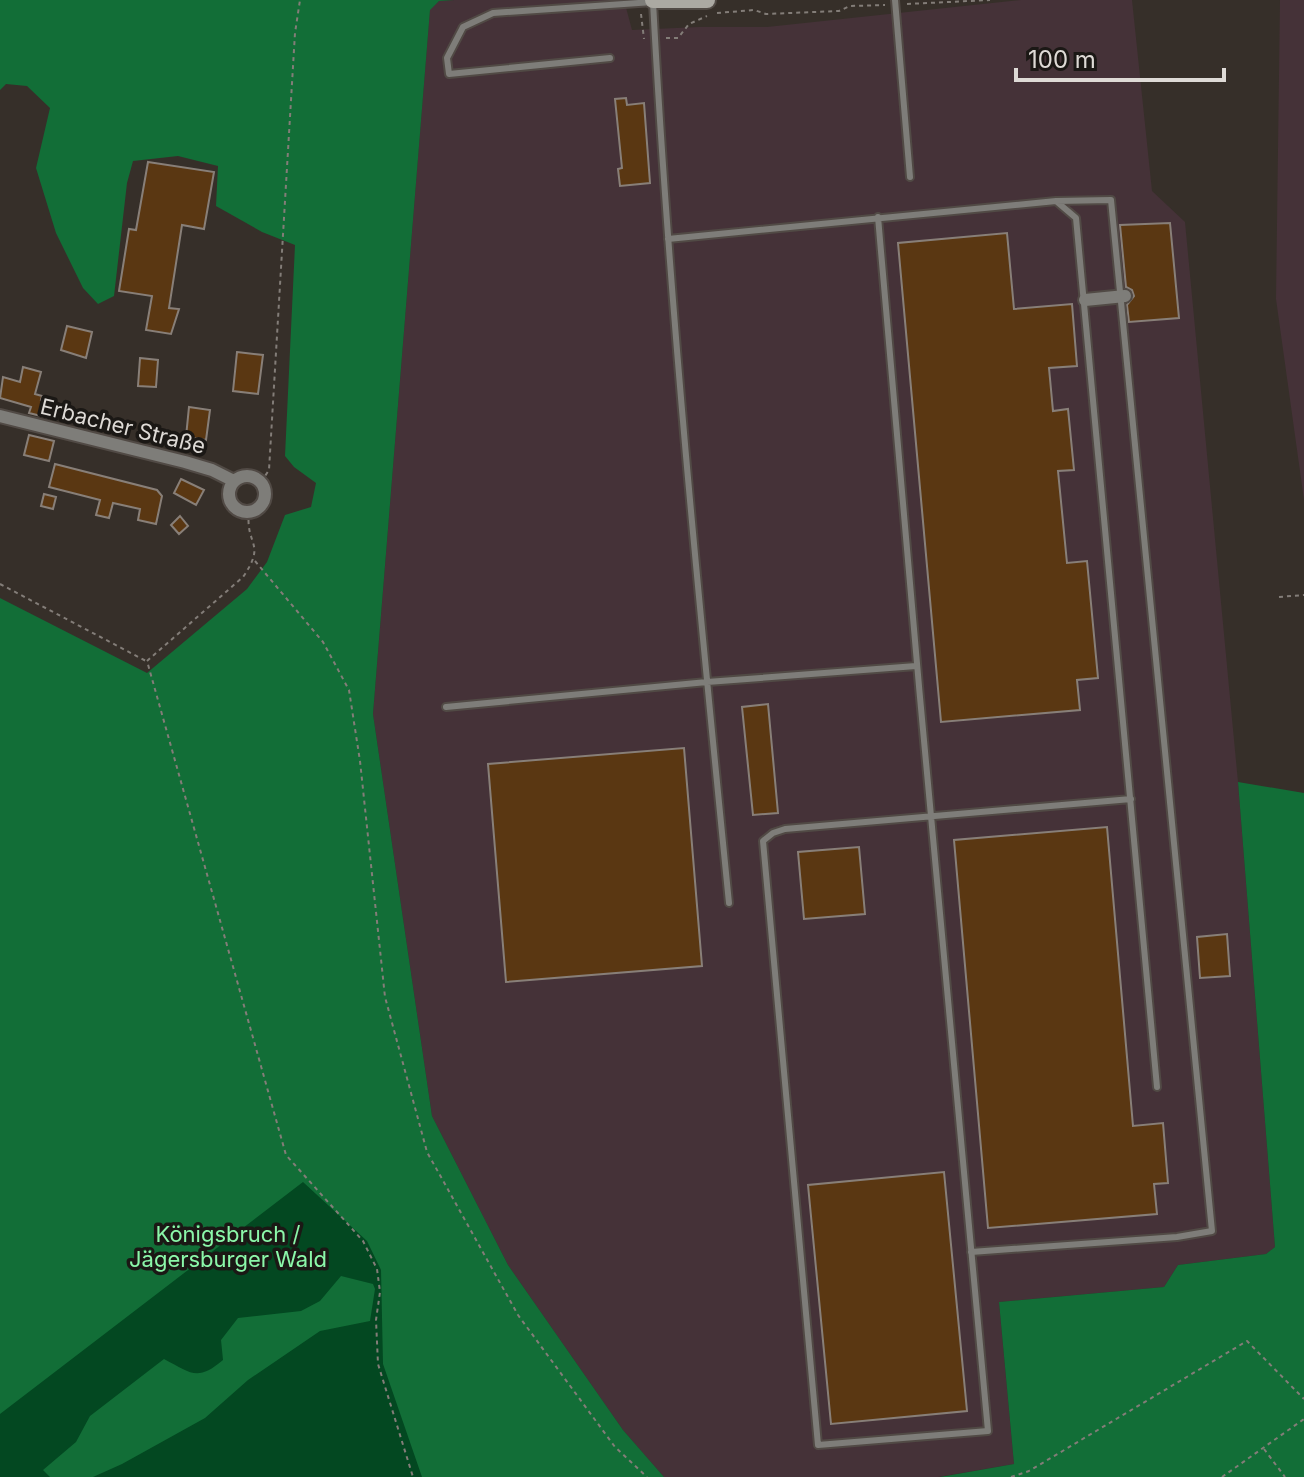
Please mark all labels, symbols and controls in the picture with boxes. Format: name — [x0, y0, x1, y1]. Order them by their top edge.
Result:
scale bar — [1016, 32, 1224, 82]
text: 100 m — [1028, 45, 1096, 74]
street label: Erbacher Straße — [38, 393, 208, 459]
park label: Königsbruch / Jägersburger Wald — [129, 1221, 327, 1272]

